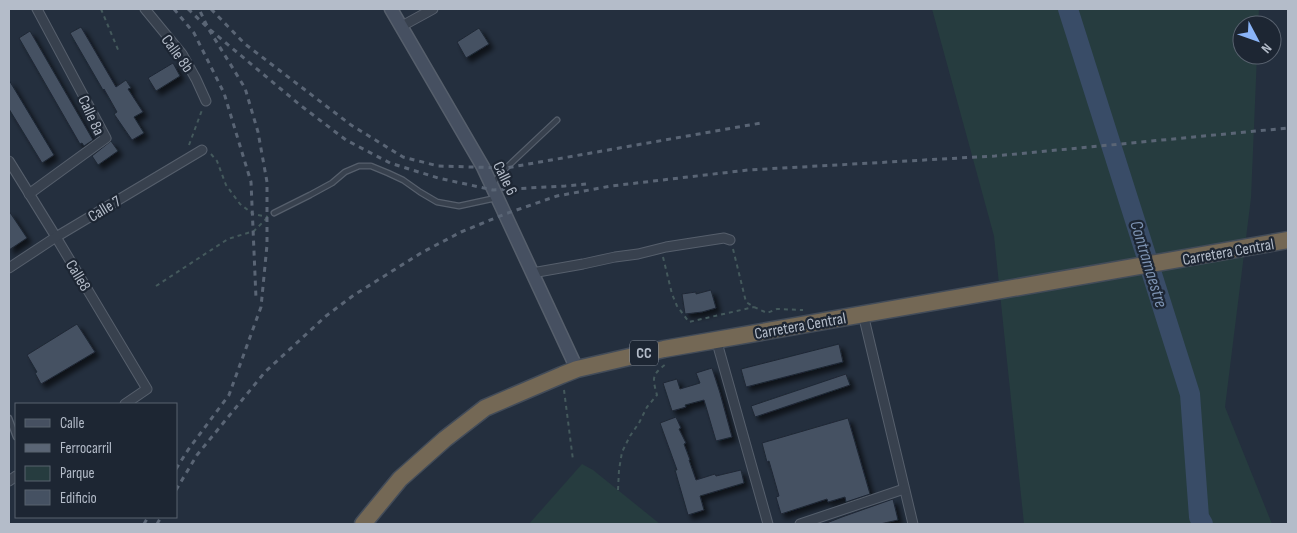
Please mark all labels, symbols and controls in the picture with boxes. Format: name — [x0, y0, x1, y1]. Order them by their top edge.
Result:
north arrow — [1232, 15, 1282, 65]
street label: Calle 8b — [157, 31, 197, 77]
text: N — [1258, 40, 1275, 57]
street label: Calle 8a — [73, 93, 108, 139]
street label: Calle 6 — [488, 158, 521, 199]
street label: Calle 7 — [85, 192, 125, 226]
water label: Contramaestre — [1125, 218, 1172, 310]
street label: Carretera Central — [1181, 235, 1276, 270]
street label: Calle8 — [61, 257, 94, 295]
street label: Carretera Central — [753, 309, 848, 344]
road number: CC — [630, 340, 658, 366]
legend — [15, 403, 178, 518]
text: Calle — [60, 414, 84, 433]
text: Ferrocarril — [60, 439, 112, 458]
text: Parque — [60, 464, 95, 483]
text: Edificio — [60, 489, 97, 508]

